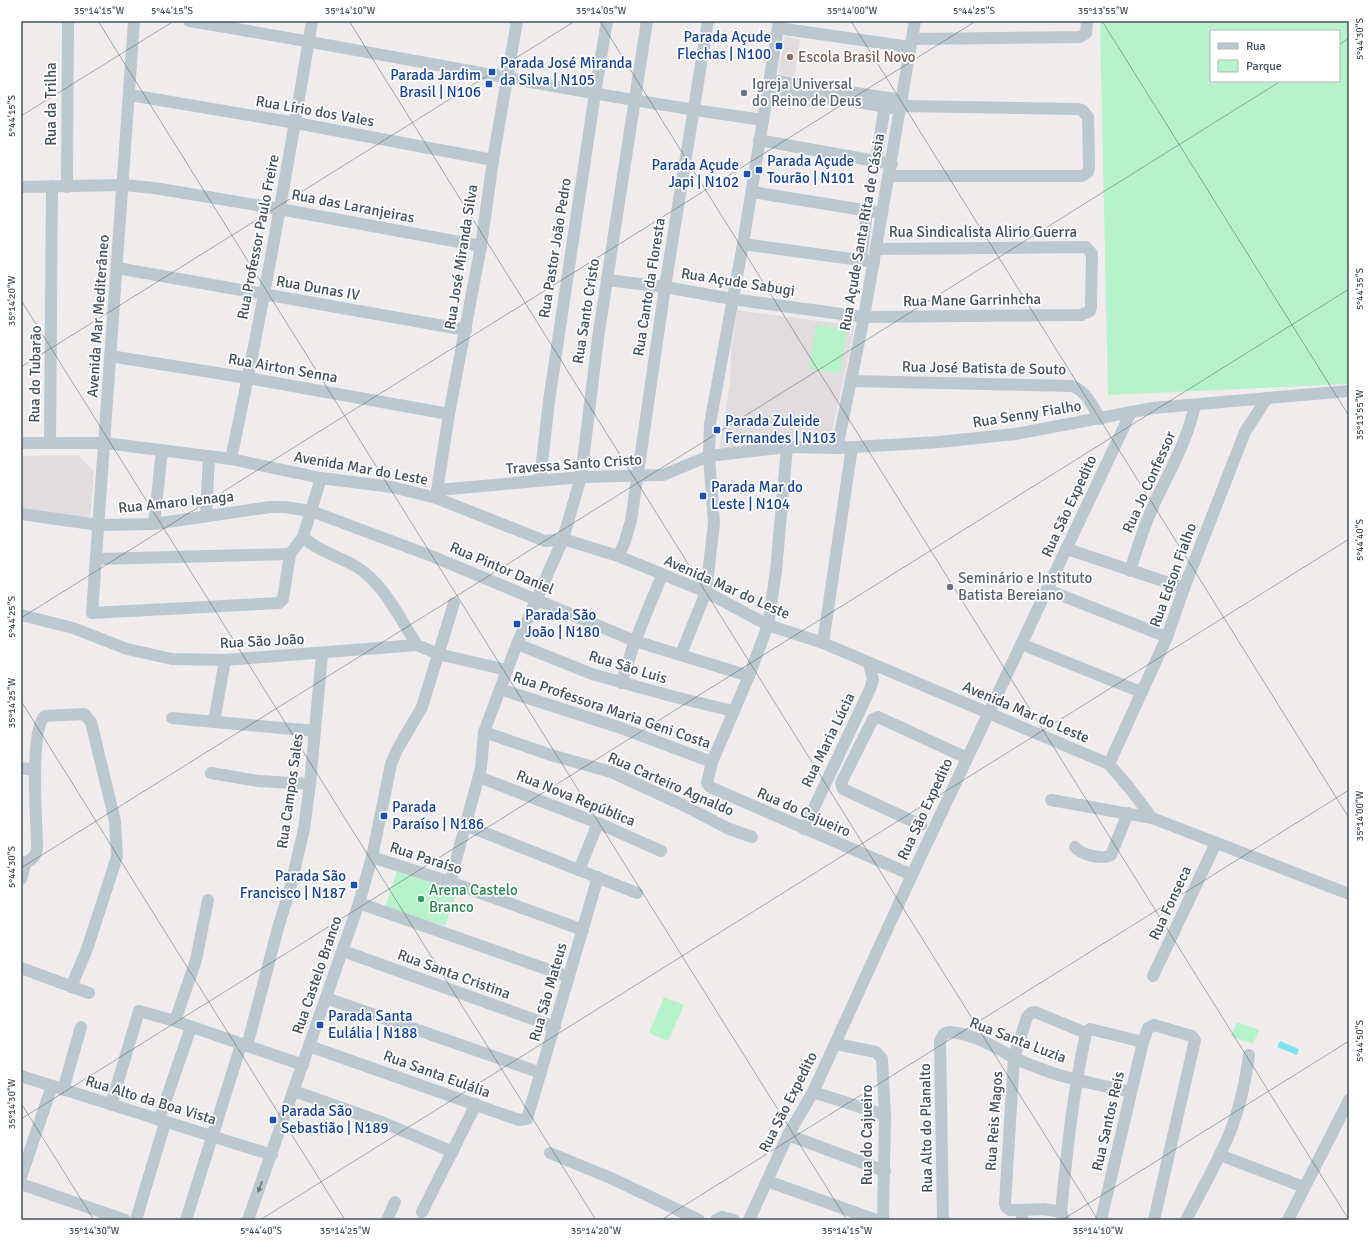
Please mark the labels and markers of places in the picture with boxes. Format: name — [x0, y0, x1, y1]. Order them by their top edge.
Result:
place label: Parada Açude Flechas | N100 — [677, 28, 771, 63]
marker: Parada Açude Flechas | N100 — [774, 41, 784, 51]
place label: Escola Brasil Novo — [798, 48, 916, 66]
marker: Escola Brasil Novo — [785, 52, 795, 62]
place label: Parada José Miranda da Silva | N105 — [500, 54, 632, 89]
place label: Parada Jardim Brasil | N106 — [390, 66, 481, 101]
marker: Parada José Miranda da Silva | N105 — [487, 67, 497, 77]
place label: Igreja Universal do Reino de Deus — [752, 75, 862, 110]
marker: Parada Jardim Brasil | N106 — [484, 79, 494, 89]
marker: Igreja Universal do Reino de Deus — [739, 88, 749, 98]
place label: Parada Açude Tourão | N101 — [767, 152, 855, 187]
place label: Parada Açude Japi | N102 — [652, 156, 739, 191]
marker: Parada Açude Tourão | N101 — [754, 165, 764, 175]
marker: Parada Açude Japi | N102 — [742, 169, 752, 179]
place label: Parada Zuleide Fernandes | N103 — [725, 412, 836, 447]
marker: Parada Zuleide Fernandes | N103 — [712, 425, 722, 435]
place label: Parada Mar do Leste | N104 — [711, 478, 803, 513]
marker: Parada Mar do Leste | N104 — [698, 491, 708, 501]
place label: Seminário e Instituto Batista Bereiano — [958, 569, 1092, 604]
marker: Seminário e Instituto Batista Bereiano — [945, 582, 955, 592]
place label: Parada São João | N180 — [525, 606, 600, 641]
marker: Parada São João | N180 — [512, 619, 522, 629]
place label: Parada Paraíso | N186 — [392, 798, 484, 833]
marker: Parada Paraíso | N186 — [379, 811, 389, 821]
place label: Parada São Francisco | N187 — [240, 867, 346, 902]
marker: Parada São Francisco | N187 — [349, 880, 359, 890]
place label: Arena Castelo Branco — [429, 881, 518, 916]
marker: Arena Castelo Branco — [416, 894, 426, 904]
place label: Parada Santa Eulália | N188 — [328, 1007, 417, 1042]
marker: Parada Santa Eulália | N188 — [315, 1020, 325, 1030]
place label: Parada São Sebastião | N189 — [281, 1102, 389, 1137]
marker: Parada São Sebastião | N189 — [268, 1115, 278, 1125]

